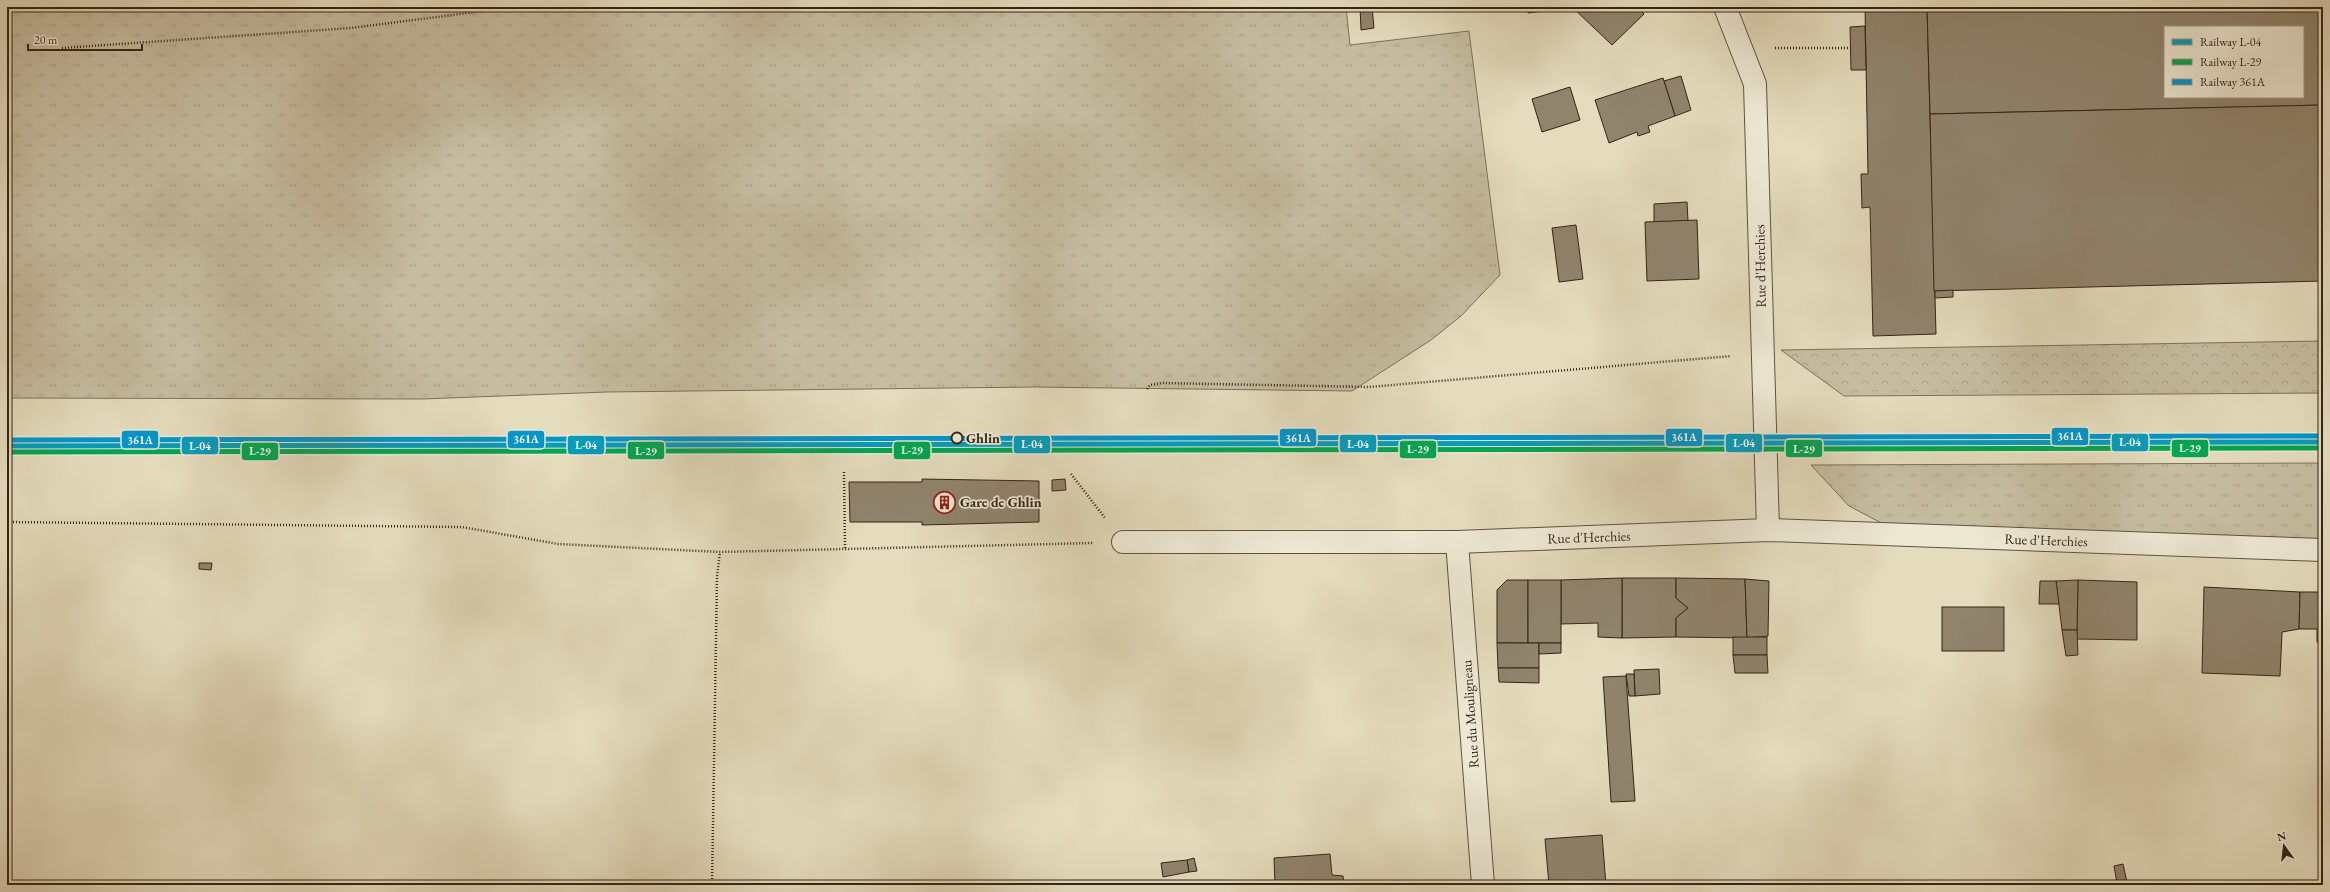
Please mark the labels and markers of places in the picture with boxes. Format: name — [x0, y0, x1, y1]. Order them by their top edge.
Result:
place label: Ghlin — [966, 429, 1000, 447]
marker: Ghlin — [950, 431, 964, 445]
building icon: Gare de Ghlin — [931, 489, 957, 515]
place label: Gare de Ghlin — [960, 493, 1042, 511]

